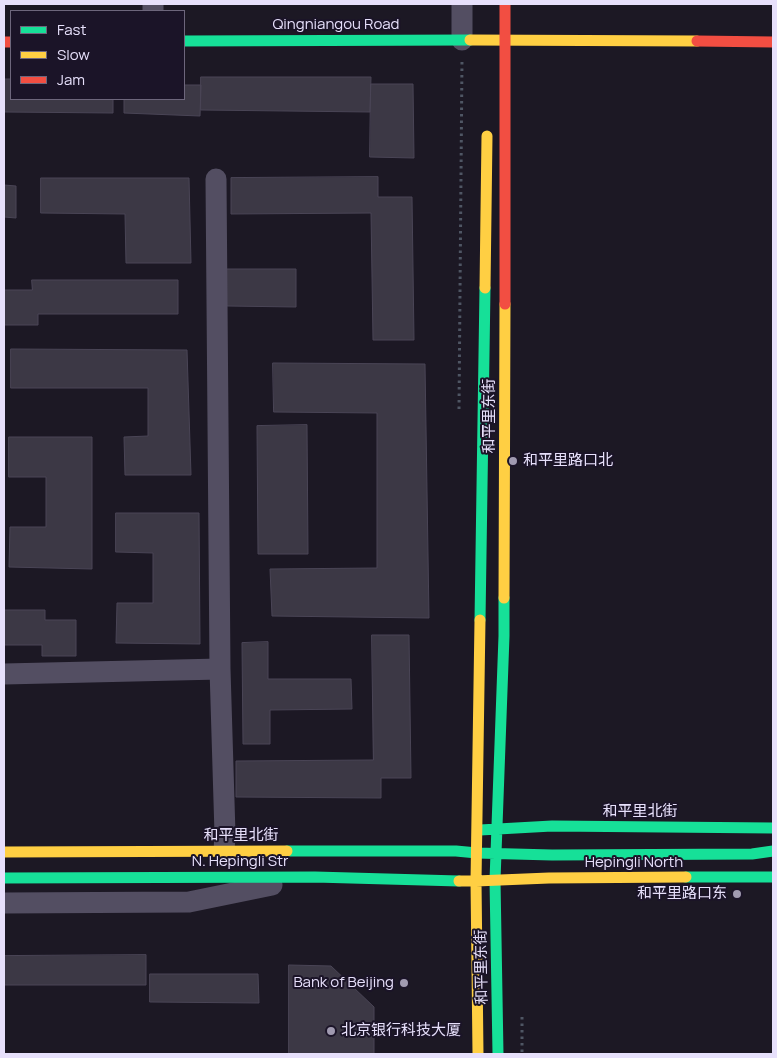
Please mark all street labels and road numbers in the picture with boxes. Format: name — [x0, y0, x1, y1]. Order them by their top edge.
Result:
street label: Qingniangou Road — [272, 16, 400, 34]
street label: 和平里东街 — [481, 379, 499, 453]
street label: 和平里北街 — [603, 803, 677, 821]
street label: 和平里北街 — [204, 827, 278, 845]
street label: N. Hepingli Str — [192, 853, 288, 871]
street label: Hepingli North — [585, 854, 683, 872]
street label: 和平里东街 — [472, 929, 492, 1005]

